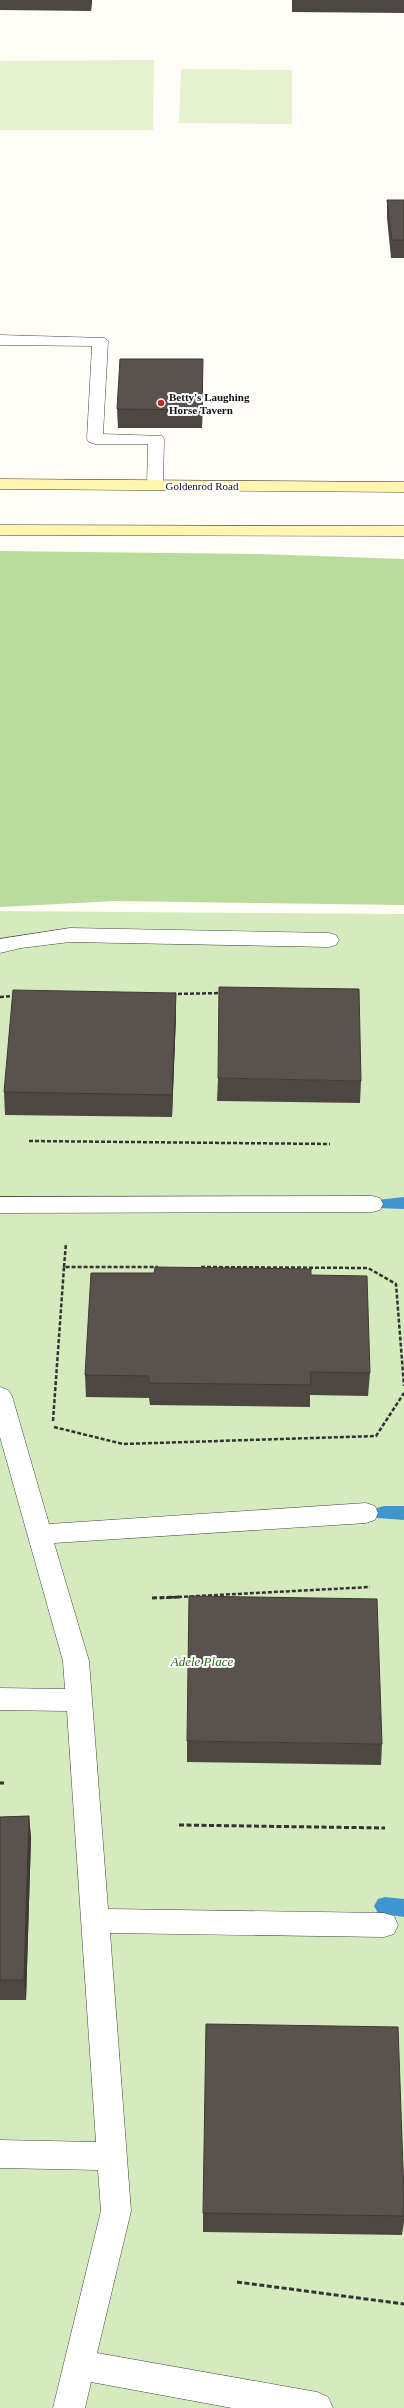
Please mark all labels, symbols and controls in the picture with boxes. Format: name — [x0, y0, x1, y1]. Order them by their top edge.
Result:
place label: Betty's Laughing Horse Tavern — [169, 391, 250, 416]
marker: Betty's Laughing Horse Tavern — [156, 398, 166, 408]
street label: Goldenrod Road — [165, 480, 239, 492]
park label: Adele Place — [170, 1654, 233, 1669]

